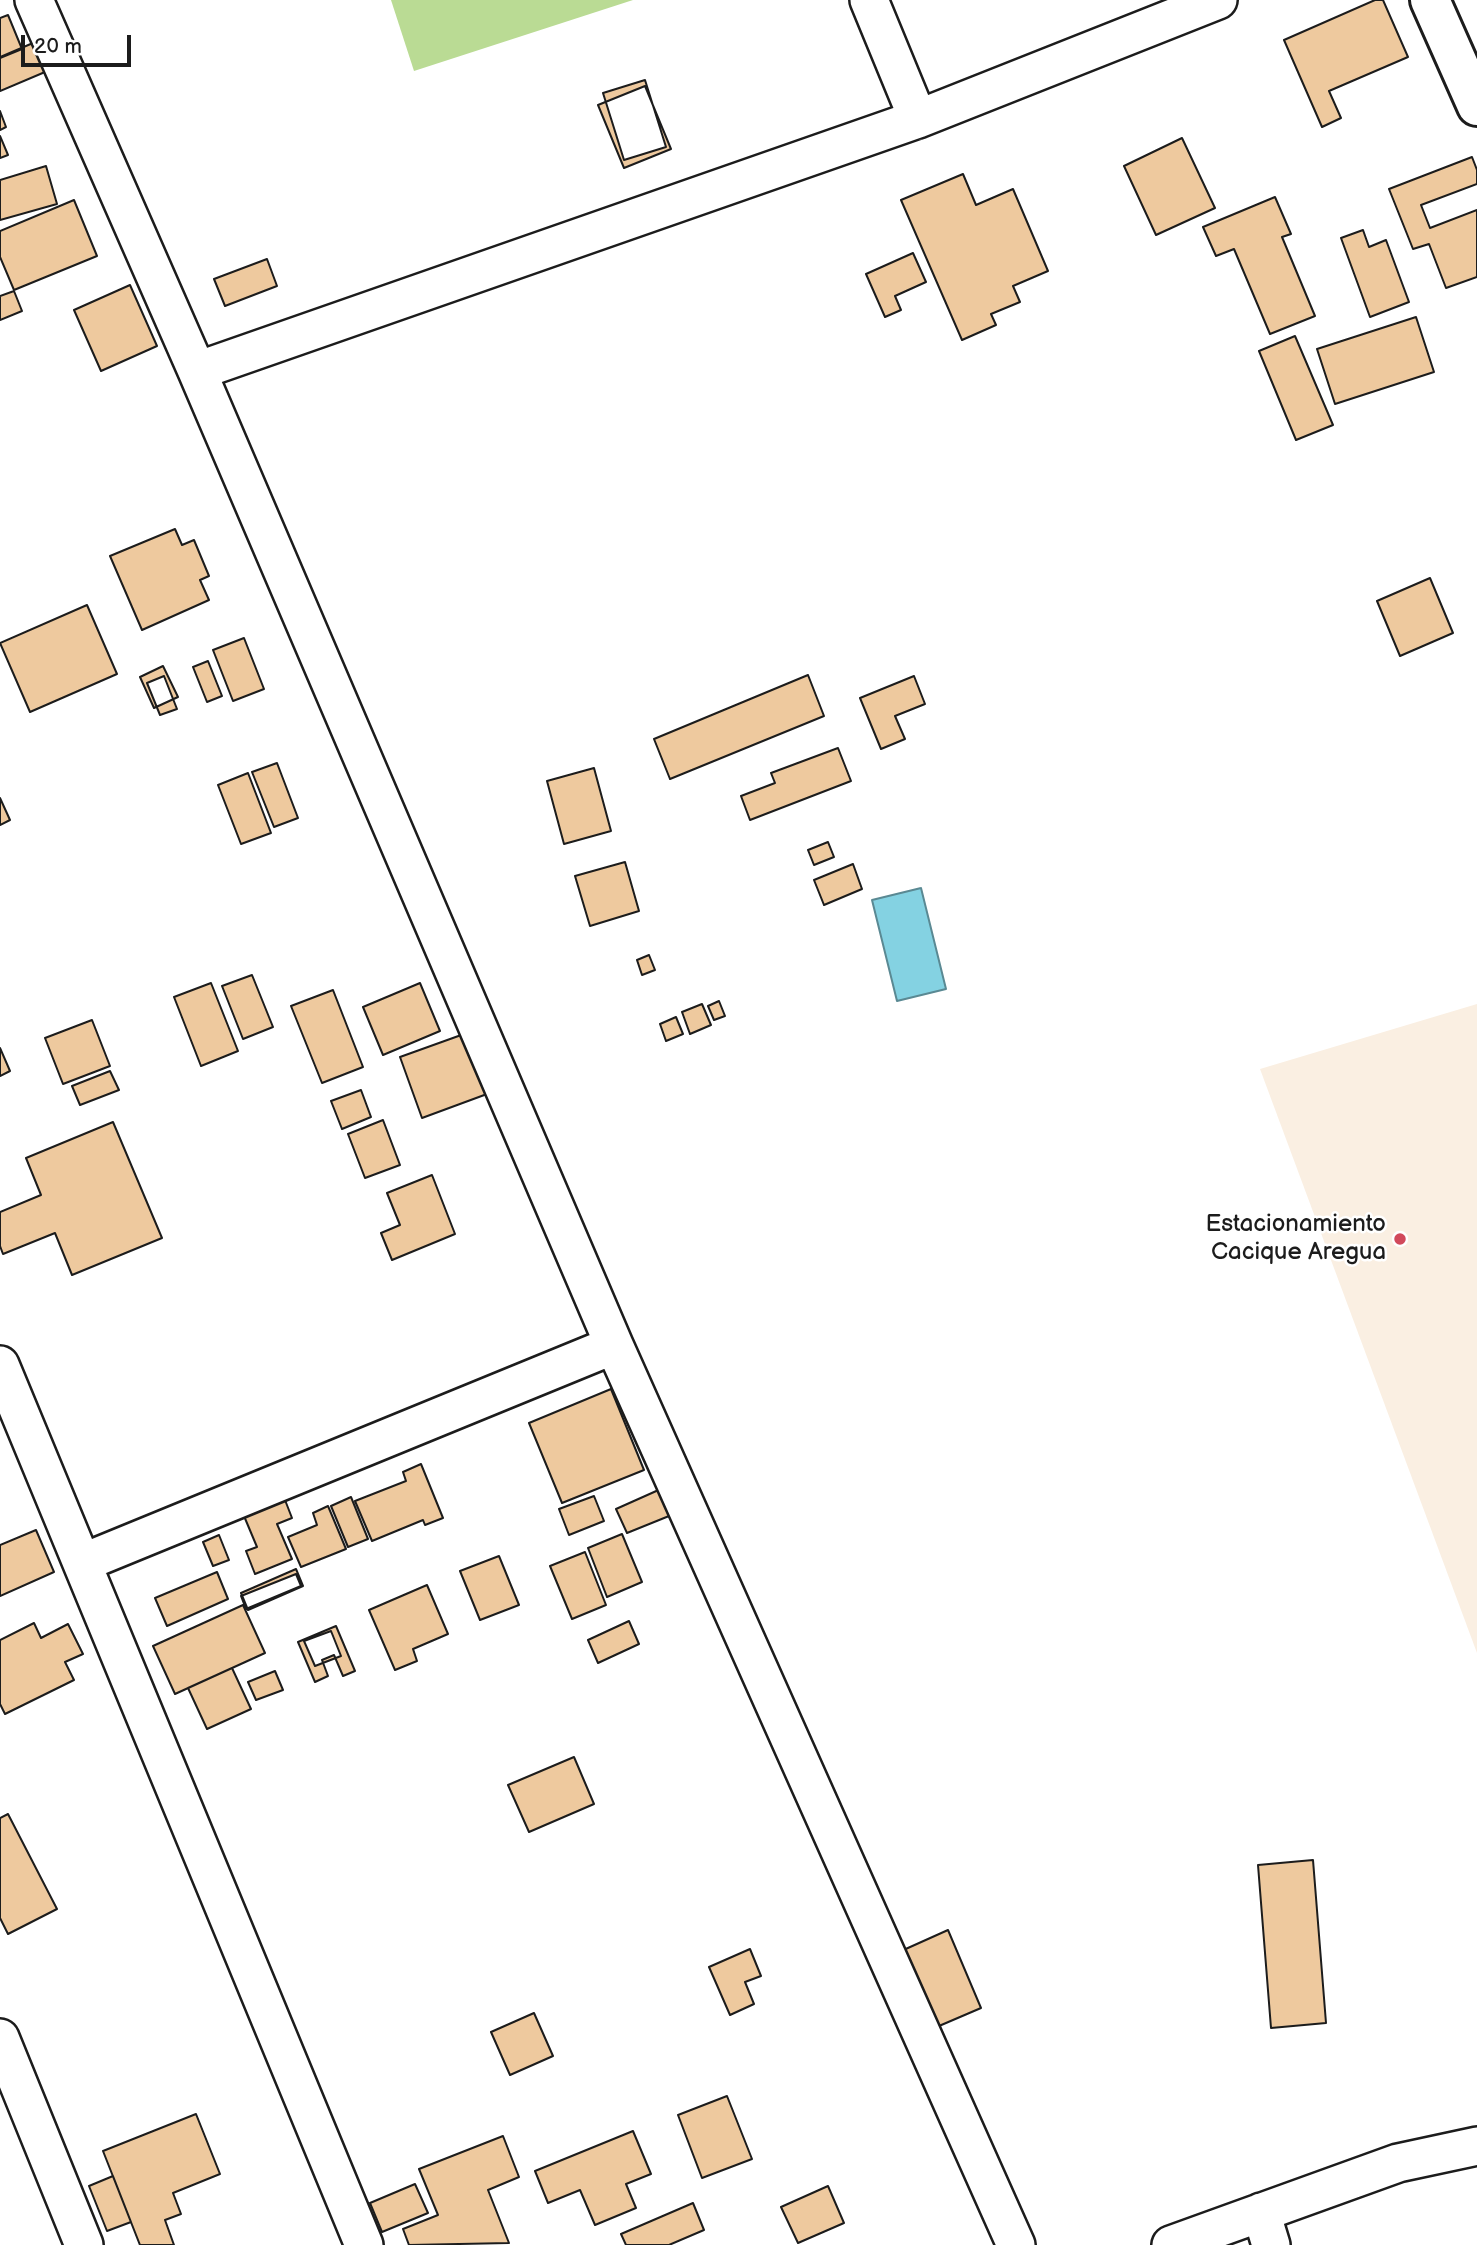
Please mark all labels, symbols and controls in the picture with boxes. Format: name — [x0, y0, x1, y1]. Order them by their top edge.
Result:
scale bar — [24, 21, 135, 65]
text: 20 m — [34, 34, 82, 59]
place label: Estacionamiento Cacique Aregua — [1205, 1211, 1386, 1267]
marker: Estacionamiento Cacique Aregua — [1392, 1231, 1408, 1247]

